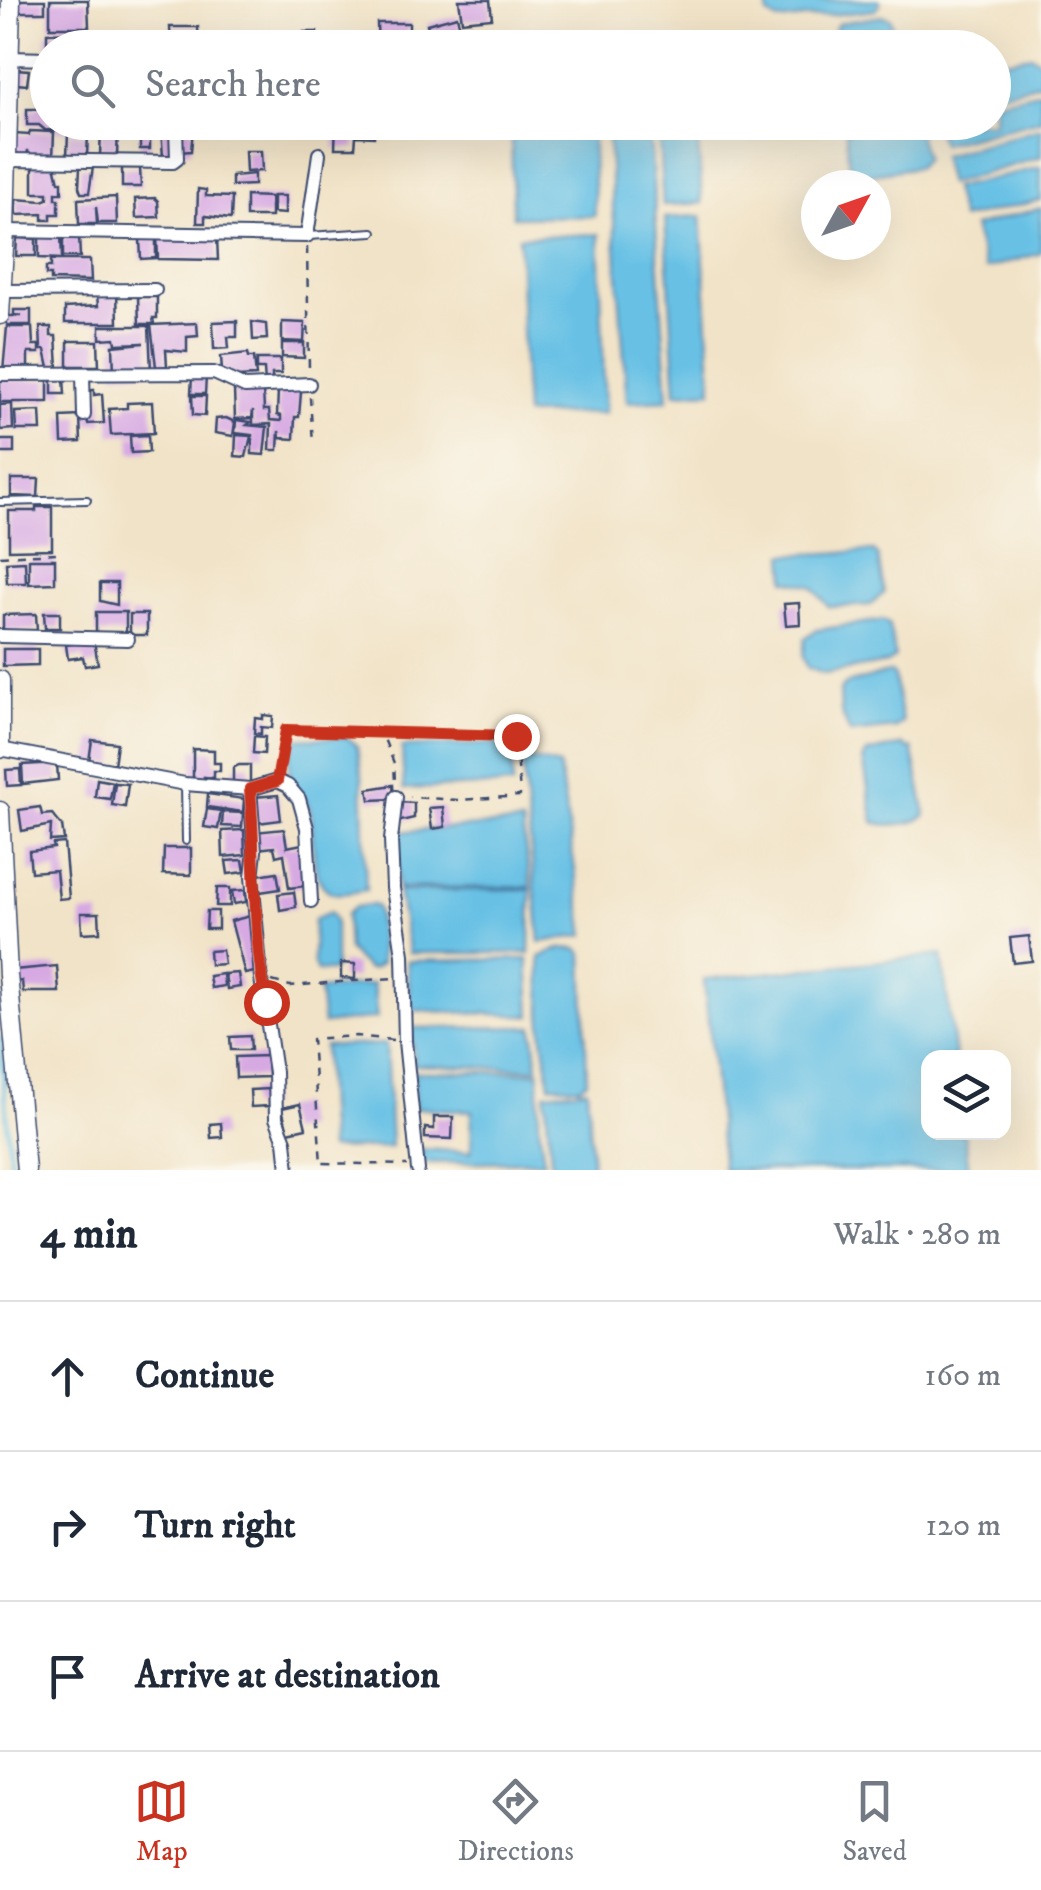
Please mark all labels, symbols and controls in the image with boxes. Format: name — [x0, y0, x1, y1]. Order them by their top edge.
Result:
search box — [30, 30, 1011, 140]
icon: search — [65, 58, 120, 113]
text: Search here — [145, 61, 321, 109]
north arrow — [801, 170, 891, 260]
route end — [494, 714, 540, 760]
route start — [244, 980, 290, 1026]
map controls — [921, 1050, 1011, 1140]
button: layers — [921, 1050, 1011, 1140]
text: 4 min — [40, 1209, 138, 1261]
text: Walk · 280 m — [833, 1215, 1001, 1255]
icon: ahead — [40, 1349, 95, 1404]
text: Continue — [135, 1352, 274, 1400]
text: 160 m — [925, 1356, 1001, 1396]
icon: right — [40, 1499, 95, 1554]
text: Turn right — [135, 1502, 296, 1550]
text: 120 m — [925, 1506, 1001, 1546]
icon: arrive — [40, 1649, 95, 1704]
text: Arrive at destination — [135, 1652, 440, 1700]
tab: Map — [134, 1774, 189, 1869]
tab: Directions — [458, 1774, 574, 1869]
tab: Saved — [842, 1774, 907, 1869]

